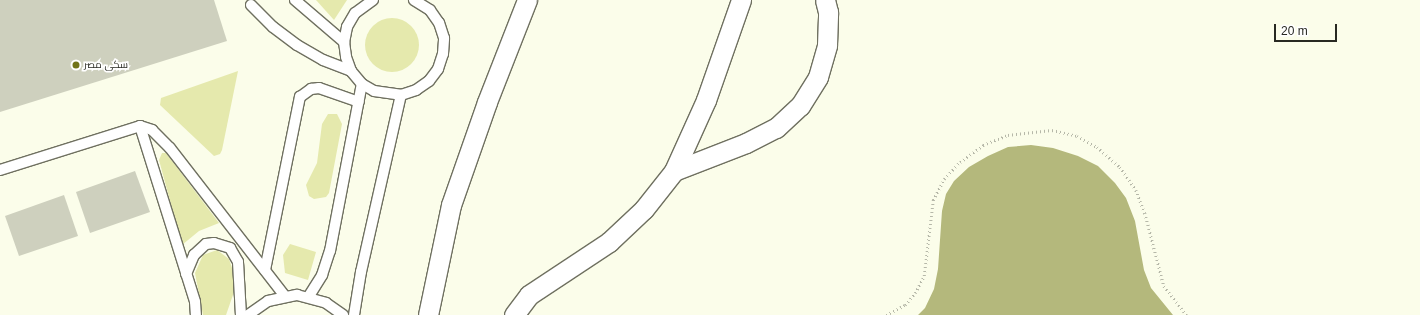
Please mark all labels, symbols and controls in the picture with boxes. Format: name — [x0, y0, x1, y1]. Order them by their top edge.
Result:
scale bar — [1276, 16, 1339, 42]
text: 20 m — [1281, 24, 1308, 38]
place label: سكى مصر — [84, 59, 128, 71]
marker: سكى مصر — [71, 60, 81, 70]

